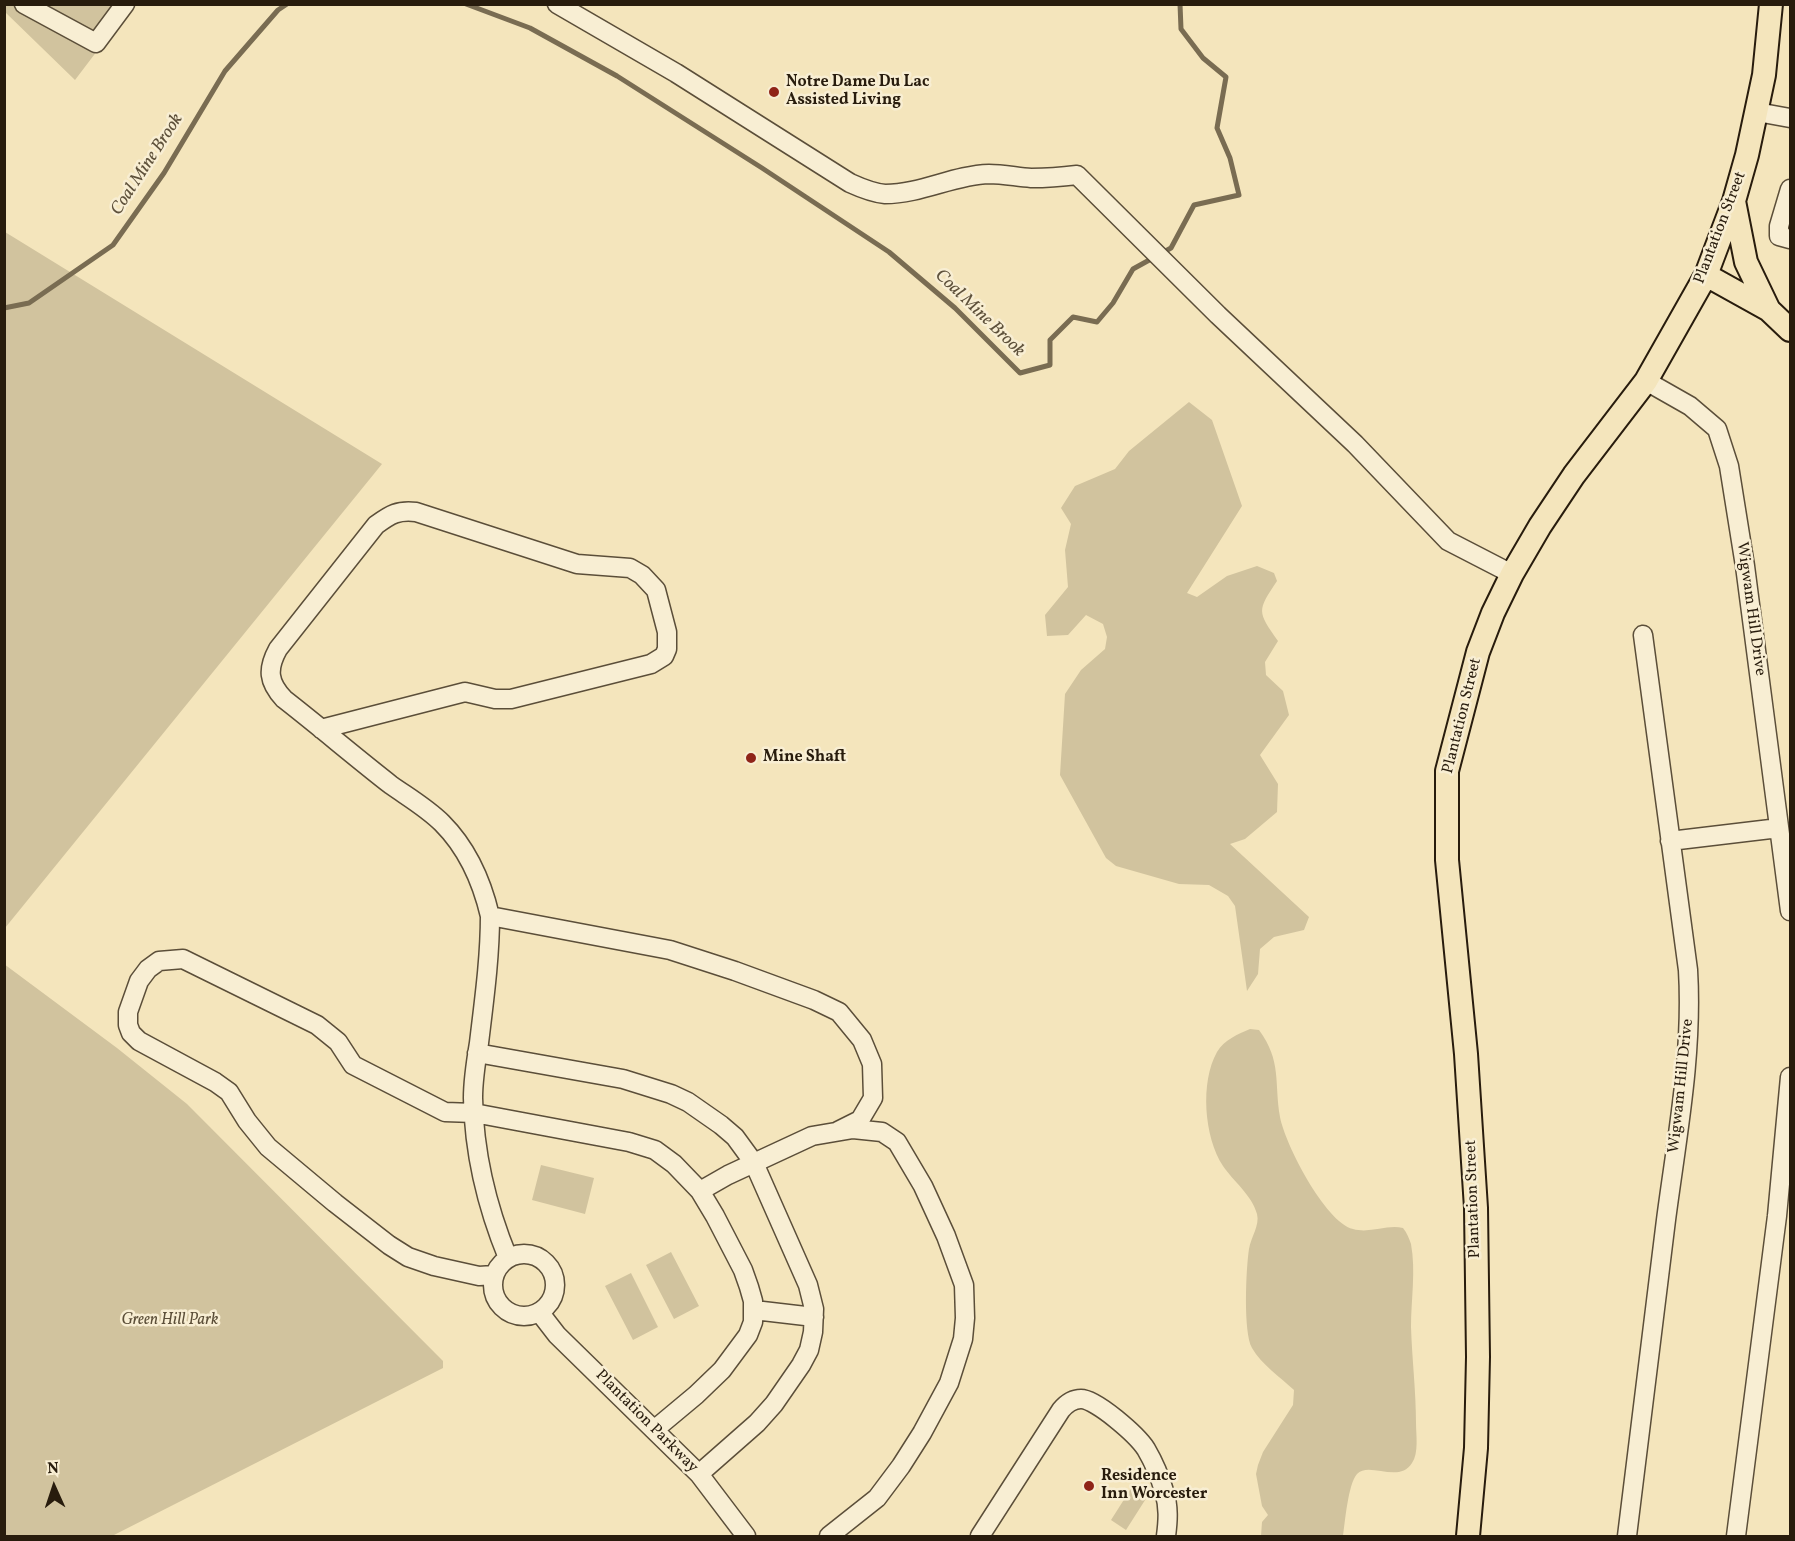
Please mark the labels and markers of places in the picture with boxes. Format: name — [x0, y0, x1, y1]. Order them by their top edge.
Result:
place label: Notre Dame Du Lac Assisted Living — [786, 73, 929, 111]
marker: Notre Dame Du Lac Assisted Living — [767, 85, 781, 99]
place label: Mine Shaft — [763, 748, 846, 768]
marker: Mine Shaft — [744, 751, 758, 765]
place label: Residence Inn Worcester — [1101, 1467, 1207, 1505]
marker: Residence Inn Worcester — [1082, 1479, 1096, 1493]

